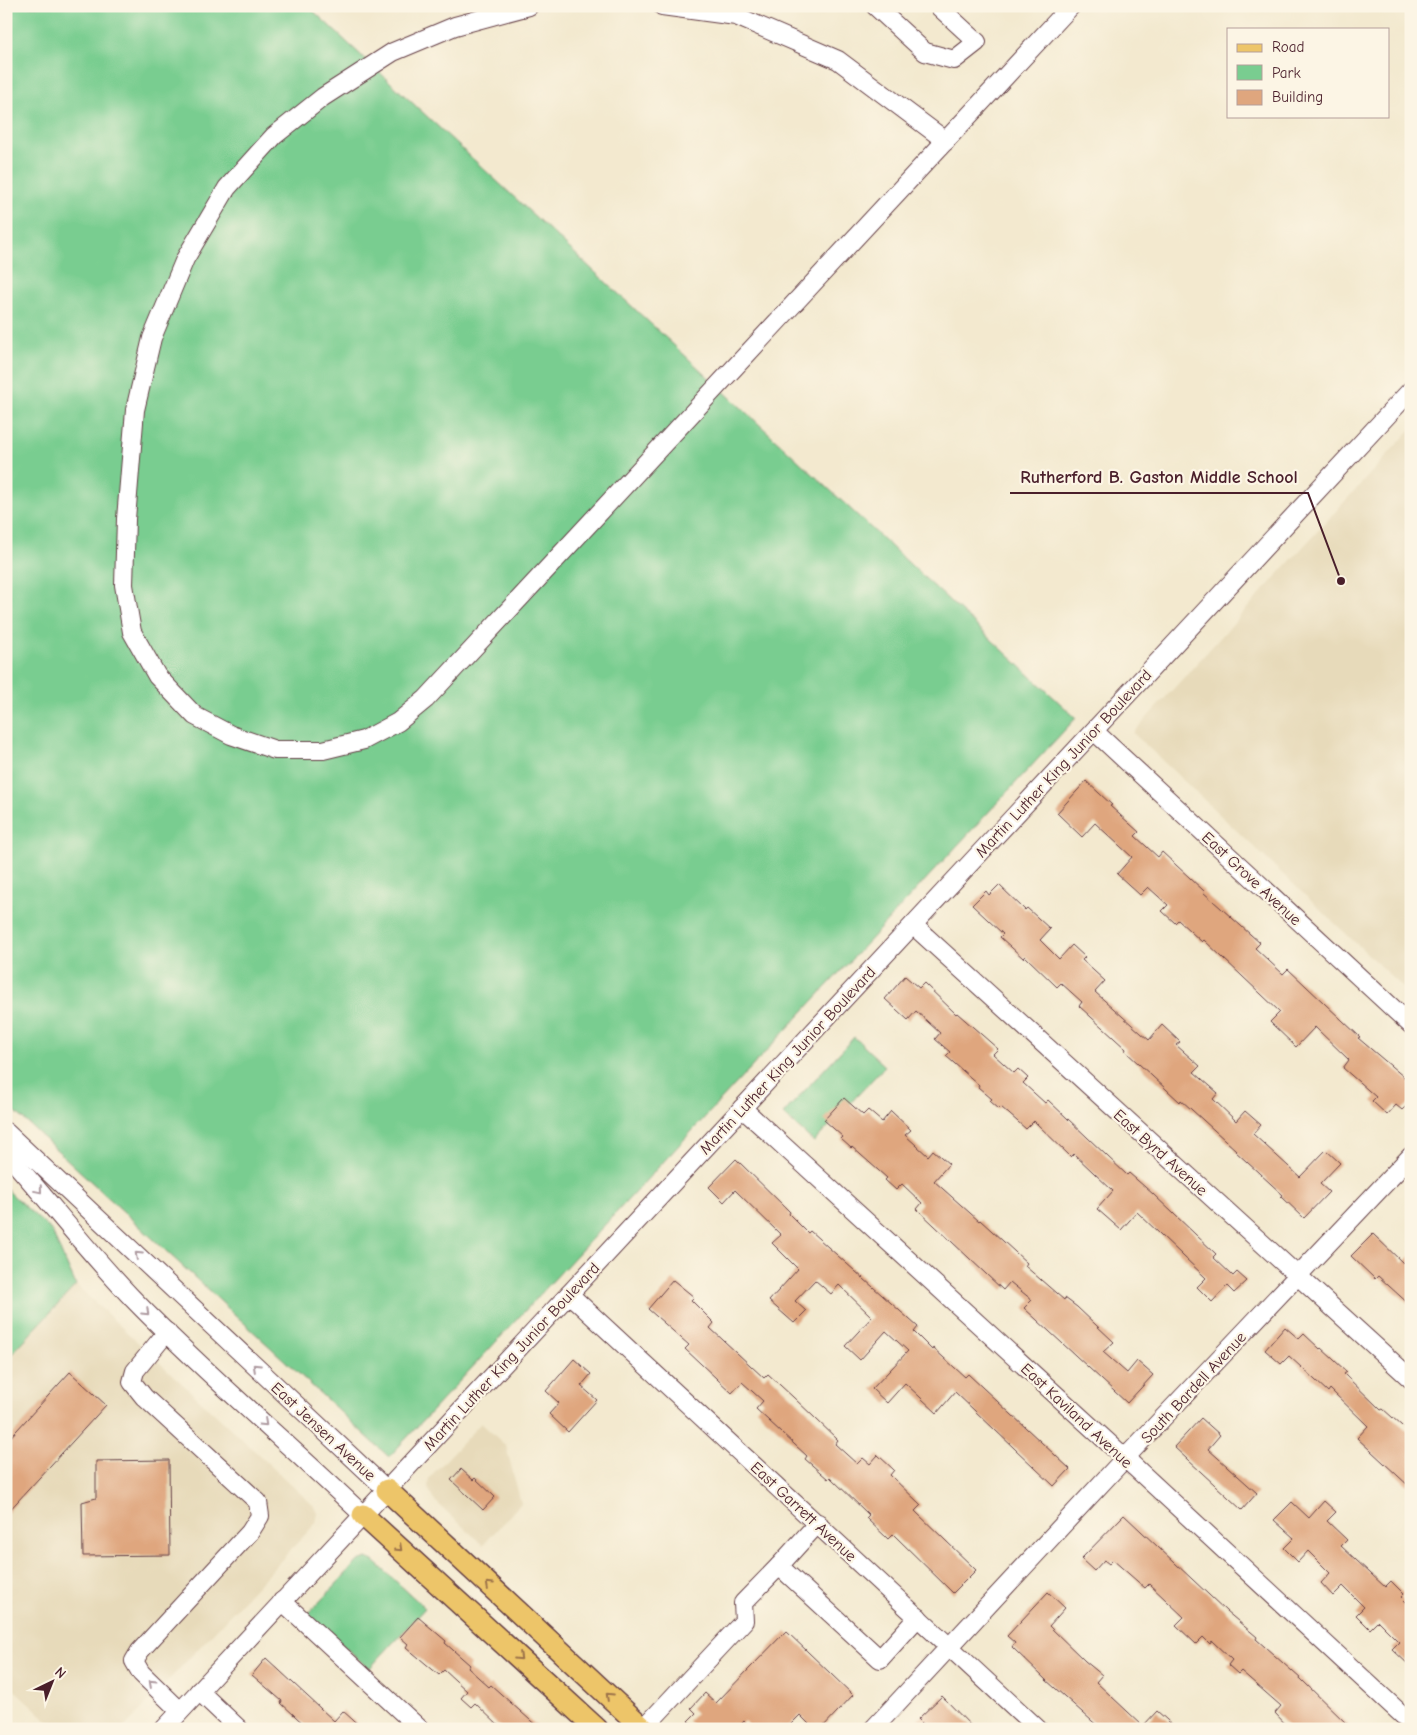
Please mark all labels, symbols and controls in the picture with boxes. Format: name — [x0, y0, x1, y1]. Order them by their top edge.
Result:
legend — [1227, 28, 1390, 118]
text: Road — [1272, 38, 1304, 56]
text: Park — [1272, 64, 1301, 82]
text: Building — [1272, 88, 1323, 106]
callout: Rutherford B. Gaston Middle School — [1010, 460, 1308, 493]
text: Rutherford B. Gaston Middle School — [1020, 467, 1298, 488]
street label: Martin Luther King Junior Boulevard — [972, 666, 1155, 861]
street label: East Grove Avenue — [1198, 828, 1305, 929]
street label: Martin Luther King Junior Boulevard — [696, 963, 879, 1158]
street label: East Byrd Avenue — [1110, 1106, 1211, 1200]
one-way arrow — [33, 1184, 42, 1193]
one-way arrow — [134, 1252, 143, 1261]
street label: Martin Luther King Junior Boulevard — [420, 1259, 603, 1454]
one-way arrow — [140, 1306, 149, 1315]
street label: South Bardell Avenue — [1138, 1328, 1250, 1447]
street label: East Kaviland Avenue — [1017, 1360, 1136, 1472]
one-way arrow — [252, 1364, 261, 1373]
street label: East Jensen Avenue — [267, 1379, 379, 1485]
one-way arrow — [259, 1417, 268, 1426]
street label: East Garrett Avenue — [747, 1458, 860, 1565]
one-way arrow — [394, 1542, 403, 1551]
one-way arrow — [486, 1582, 495, 1591]
one-way arrow — [513, 1652, 522, 1661]
north arrow — [28, 1658, 78, 1708]
text: N — [51, 1664, 70, 1682]
one-way arrow — [148, 1680, 157, 1689]
one-way arrow — [605, 1693, 614, 1702]

